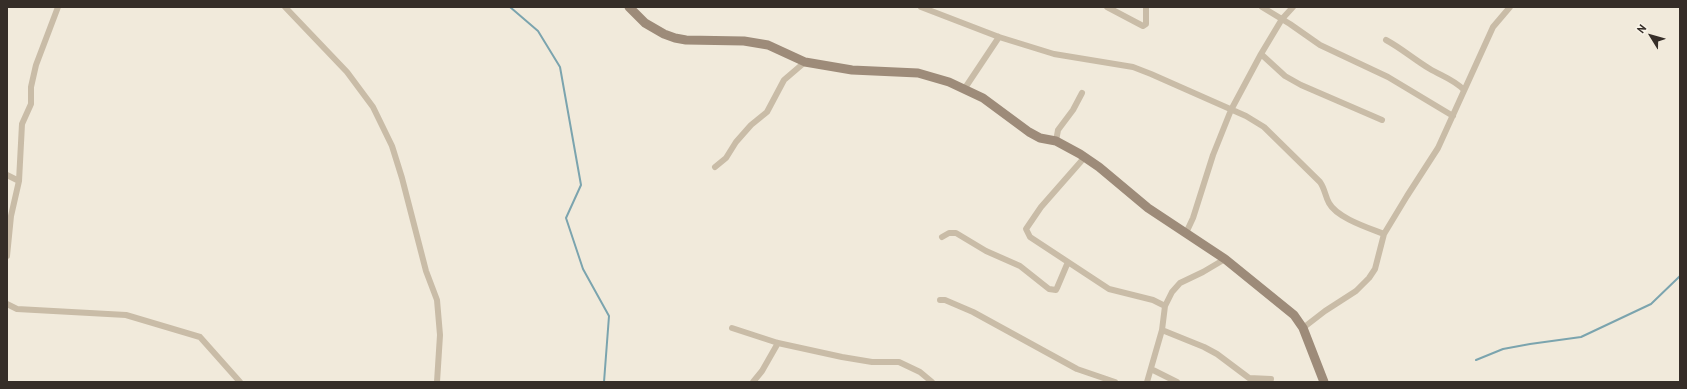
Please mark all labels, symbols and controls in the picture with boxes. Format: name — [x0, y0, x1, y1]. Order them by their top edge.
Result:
north arrow — [1631, 16, 1671, 56]
text: N — [1634, 22, 1649, 36]

